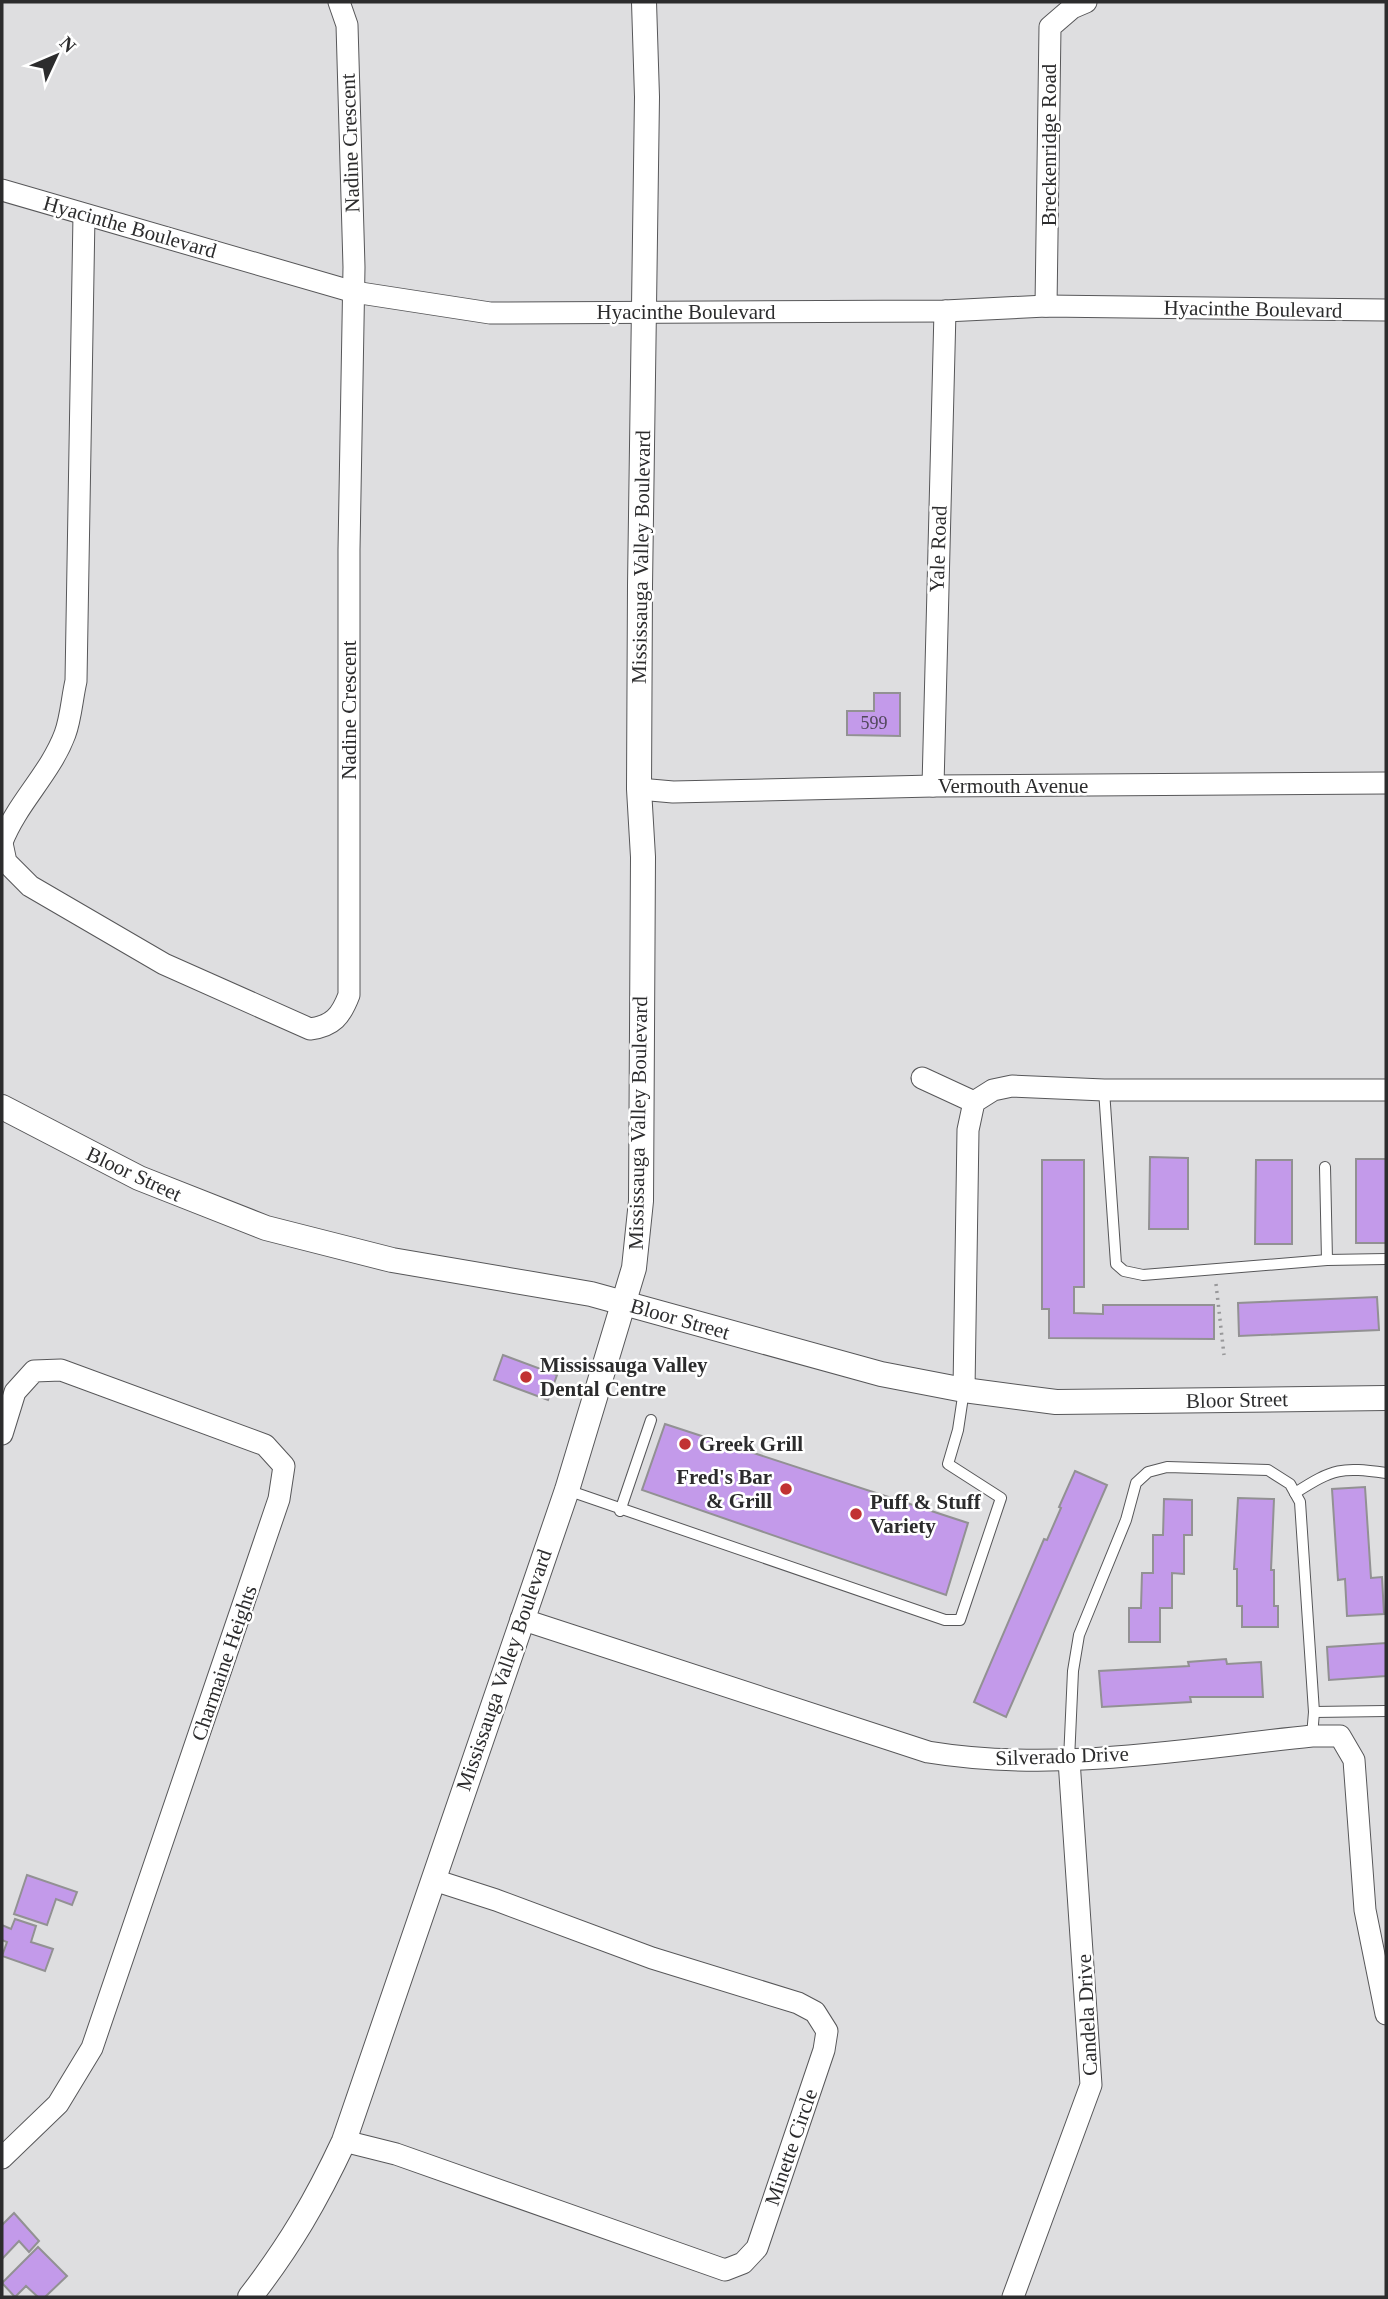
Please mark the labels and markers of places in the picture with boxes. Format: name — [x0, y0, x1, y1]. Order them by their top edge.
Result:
place label: Mississauga Valley Dental Centre — [540, 1353, 708, 1401]
marker: Mississauga Valley Dental Centre — [518, 1369, 534, 1385]
place label: Greek Grill — [699, 1432, 803, 1456]
marker: Greek Grill — [677, 1436, 693, 1452]
place label: Fred's Bar & Grill — [676, 1465, 772, 1513]
marker: Fred's Bar & Grill — [778, 1481, 794, 1497]
place label: Puff & Stuff Variety — [870, 1490, 982, 1538]
marker: Puff & Stuff Variety — [848, 1506, 864, 1522]

